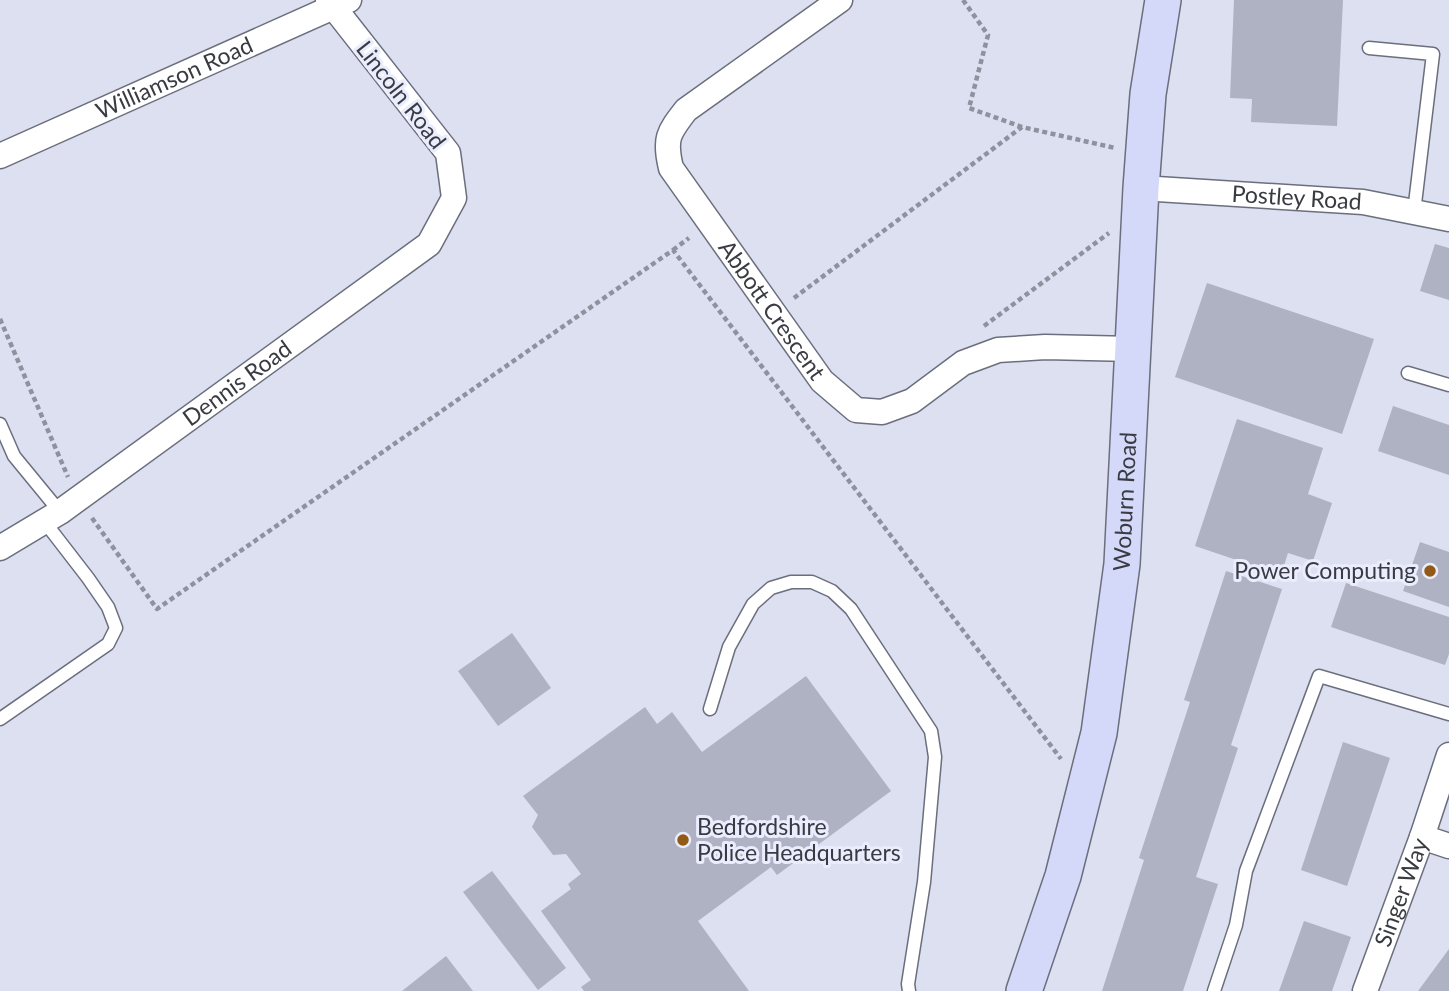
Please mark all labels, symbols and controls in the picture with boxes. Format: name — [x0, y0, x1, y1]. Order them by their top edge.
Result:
street label: Williamson Road — [91, 30, 257, 124]
street label: Lincoln Road — [351, 35, 453, 154]
street label: Postley Road — [1231, 179, 1363, 215]
street label: Abbott Crescent — [713, 234, 832, 386]
street label: Dennis Road — [177, 334, 296, 431]
street label: Woburn Road — [1107, 431, 1142, 572]
place label: Power Computing — [1234, 556, 1416, 584]
marker: Power Computing — [1422, 563, 1438, 579]
place label: Bedfordshire Police Headquarters — [697, 812, 901, 866]
marker: Bedfordshire Police Headquarters — [675, 832, 691, 848]
street label: Singer Way — [1368, 834, 1433, 950]

